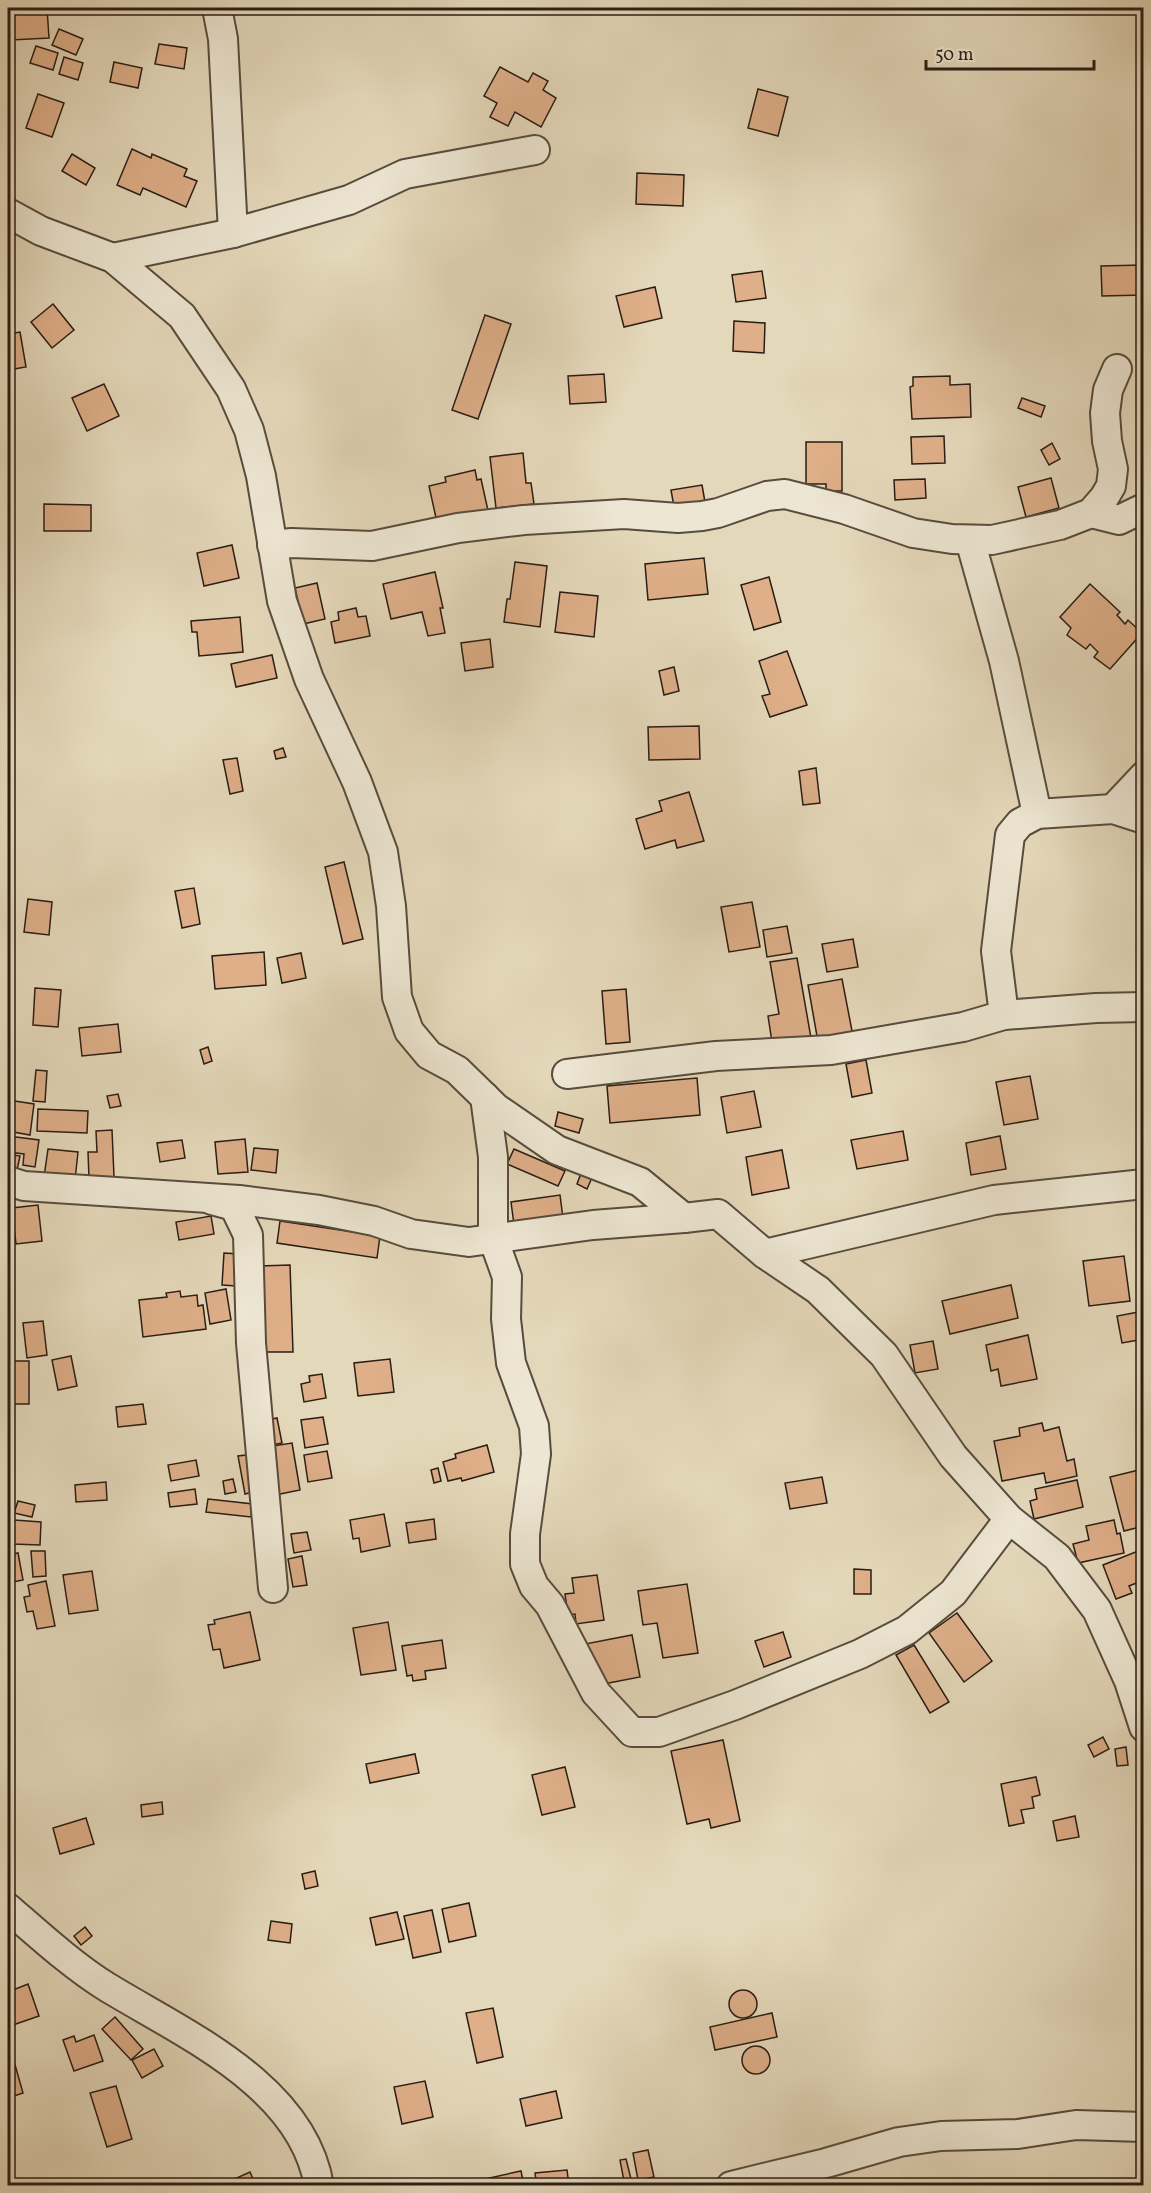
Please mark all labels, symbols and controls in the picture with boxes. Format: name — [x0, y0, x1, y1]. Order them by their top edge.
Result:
scale bar — [926, 33, 1094, 71]
text: 50 m — [935, 43, 974, 68]

